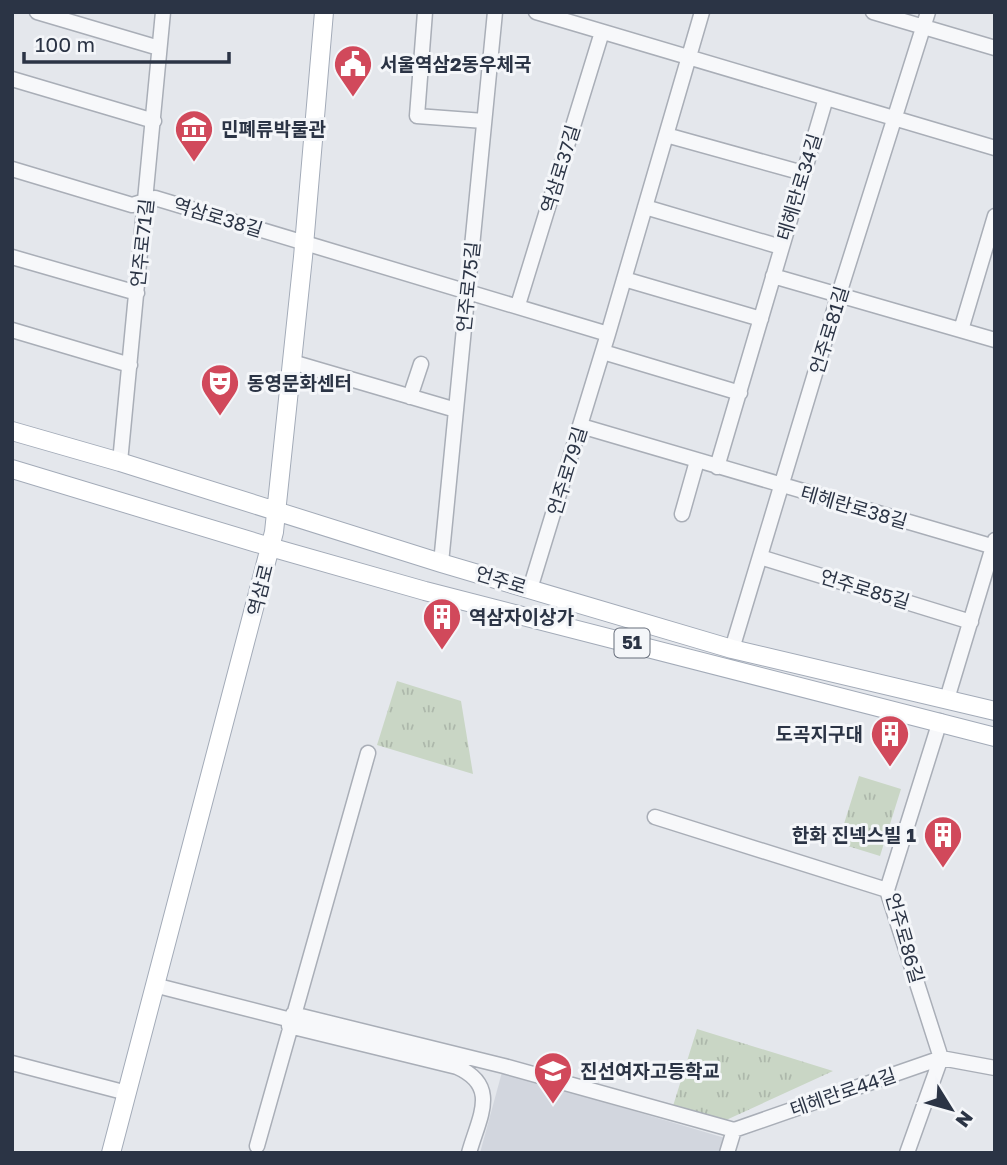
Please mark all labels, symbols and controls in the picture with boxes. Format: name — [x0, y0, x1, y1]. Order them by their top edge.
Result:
scale bar — [24, 21, 229, 65]
text: 100 m — [35, 31, 95, 57]
public building icon: 서울역삼2동우체국 — [332, 43, 374, 98]
place label: 서울역삼2동우체국 — [380, 52, 531, 75]
museum icon: 민폐류박물관 — [173, 108, 215, 163]
place label: 민폐류박물관 — [221, 117, 326, 140]
street label: 역삼로37길 — [535, 122, 584, 216]
street label: 테헤란로34길 — [771, 131, 826, 243]
street label: 역삼로38길 — [170, 192, 266, 241]
street label: 언주로71길 — [125, 197, 158, 289]
street label: 언주로75길 — [451, 240, 484, 333]
street label: 언주로81길 — [804, 283, 853, 377]
theatre icon: 동영문화센터 — [199, 362, 241, 417]
place label: 동영문화센터 — [247, 371, 352, 394]
street label: 언주로79길 — [542, 424, 591, 518]
street label: 테헤란로38길 — [798, 480, 910, 533]
street label: 언주로 — [473, 561, 530, 598]
street label: 역삼로 — [242, 562, 277, 618]
street label: 언주로85길 — [818, 564, 913, 613]
building icon: 역삼자이상가 — [421, 596, 463, 651]
place label: 역삼자이상가 — [469, 605, 574, 628]
road number: 51 — [614, 628, 650, 658]
building icon: 도곡지구대 — [869, 713, 911, 768]
place label: 도곡지구대 — [776, 722, 863, 745]
building icon: 한화 진넥스빌 1 — [922, 814, 964, 869]
place label: 한화 진넥스빌 1 — [792, 823, 916, 846]
street label: 언주로86길 — [882, 890, 929, 986]
school or university icon: 진선여자고등학교 — [532, 1050, 574, 1105]
place label: 진선여자고등학교 — [580, 1059, 720, 1082]
street label: 테헤란로44길 — [787, 1063, 899, 1120]
north arrow — [916, 1074, 986, 1144]
text: N — [951, 1107, 979, 1132]

